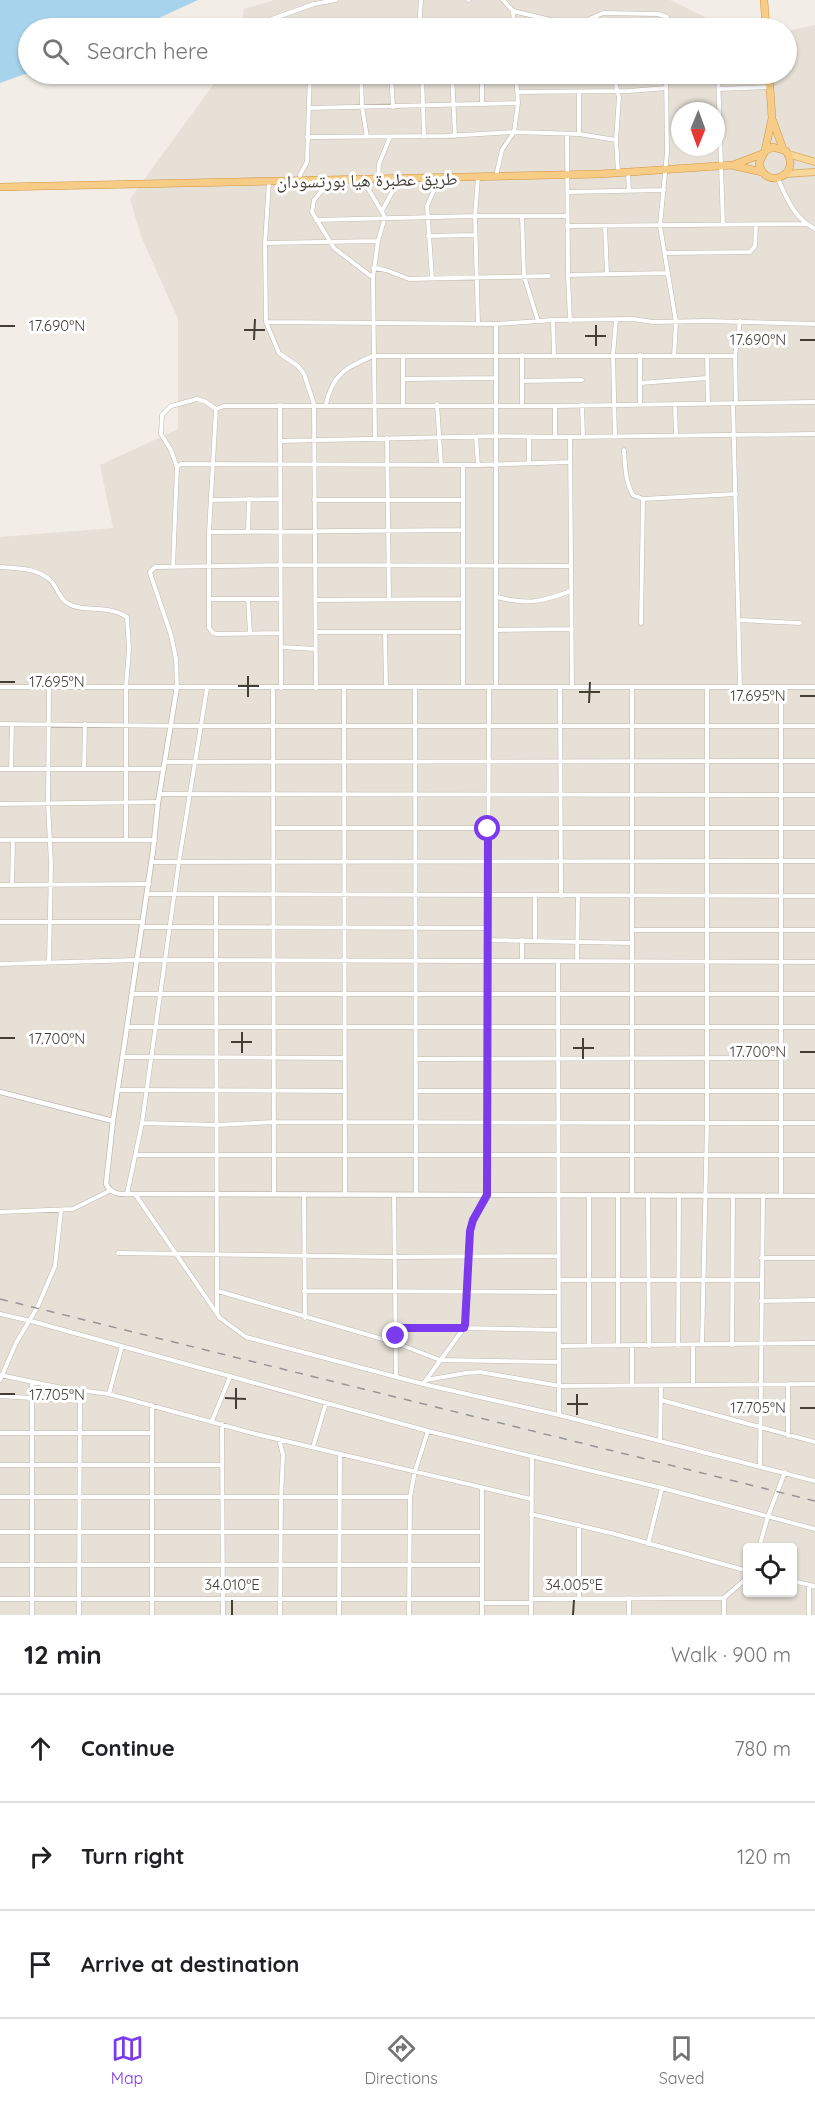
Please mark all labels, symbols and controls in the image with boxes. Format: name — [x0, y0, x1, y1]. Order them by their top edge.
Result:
search box — [18, 18, 797, 84]
icon: search — [39, 35, 72, 68]
text: Search here — [87, 37, 208, 65]
north arrow — [671, 102, 725, 156]
street label: طريق عطبرة هيا بورتسودان — [276, 167, 458, 193]
text: 17.690°N — [29, 316, 85, 335]
text: 17.690°N — [730, 330, 786, 349]
text: 17.695°N — [29, 672, 85, 691]
text: 17.695°N — [730, 686, 786, 705]
route start — [474, 815, 500, 841]
text: 17.700°N — [29, 1029, 85, 1048]
text: 17.700°N — [730, 1042, 786, 1061]
route end — [382, 1322, 408, 1348]
text: 17.705°N — [29, 1385, 85, 1404]
text: 17.705°N — [730, 1398, 786, 1417]
map controls — [743, 1543, 797, 1597]
button: locate — [743, 1543, 797, 1597]
text: 34.010°E — [204, 1575, 260, 1594]
text: 34.005°E — [545, 1575, 603, 1594]
text: 12 min — [24, 1638, 102, 1671]
text: Walk · 900 m — [671, 1642, 791, 1667]
icon: ahead — [24, 1732, 57, 1765]
text: Continue — [81, 1734, 175, 1762]
text: 780 m — [734, 1736, 791, 1761]
icon: right — [24, 1840, 57, 1873]
text: Turn right — [81, 1842, 185, 1870]
text: 120 m — [737, 1844, 791, 1869]
icon: arrive — [24, 1948, 57, 1981]
text: Arrive at destination — [81, 1950, 299, 1978]
tab: Map — [111, 2032, 144, 2088]
tab: Directions — [365, 2032, 438, 2088]
tab: Saved — [659, 2032, 704, 2088]

